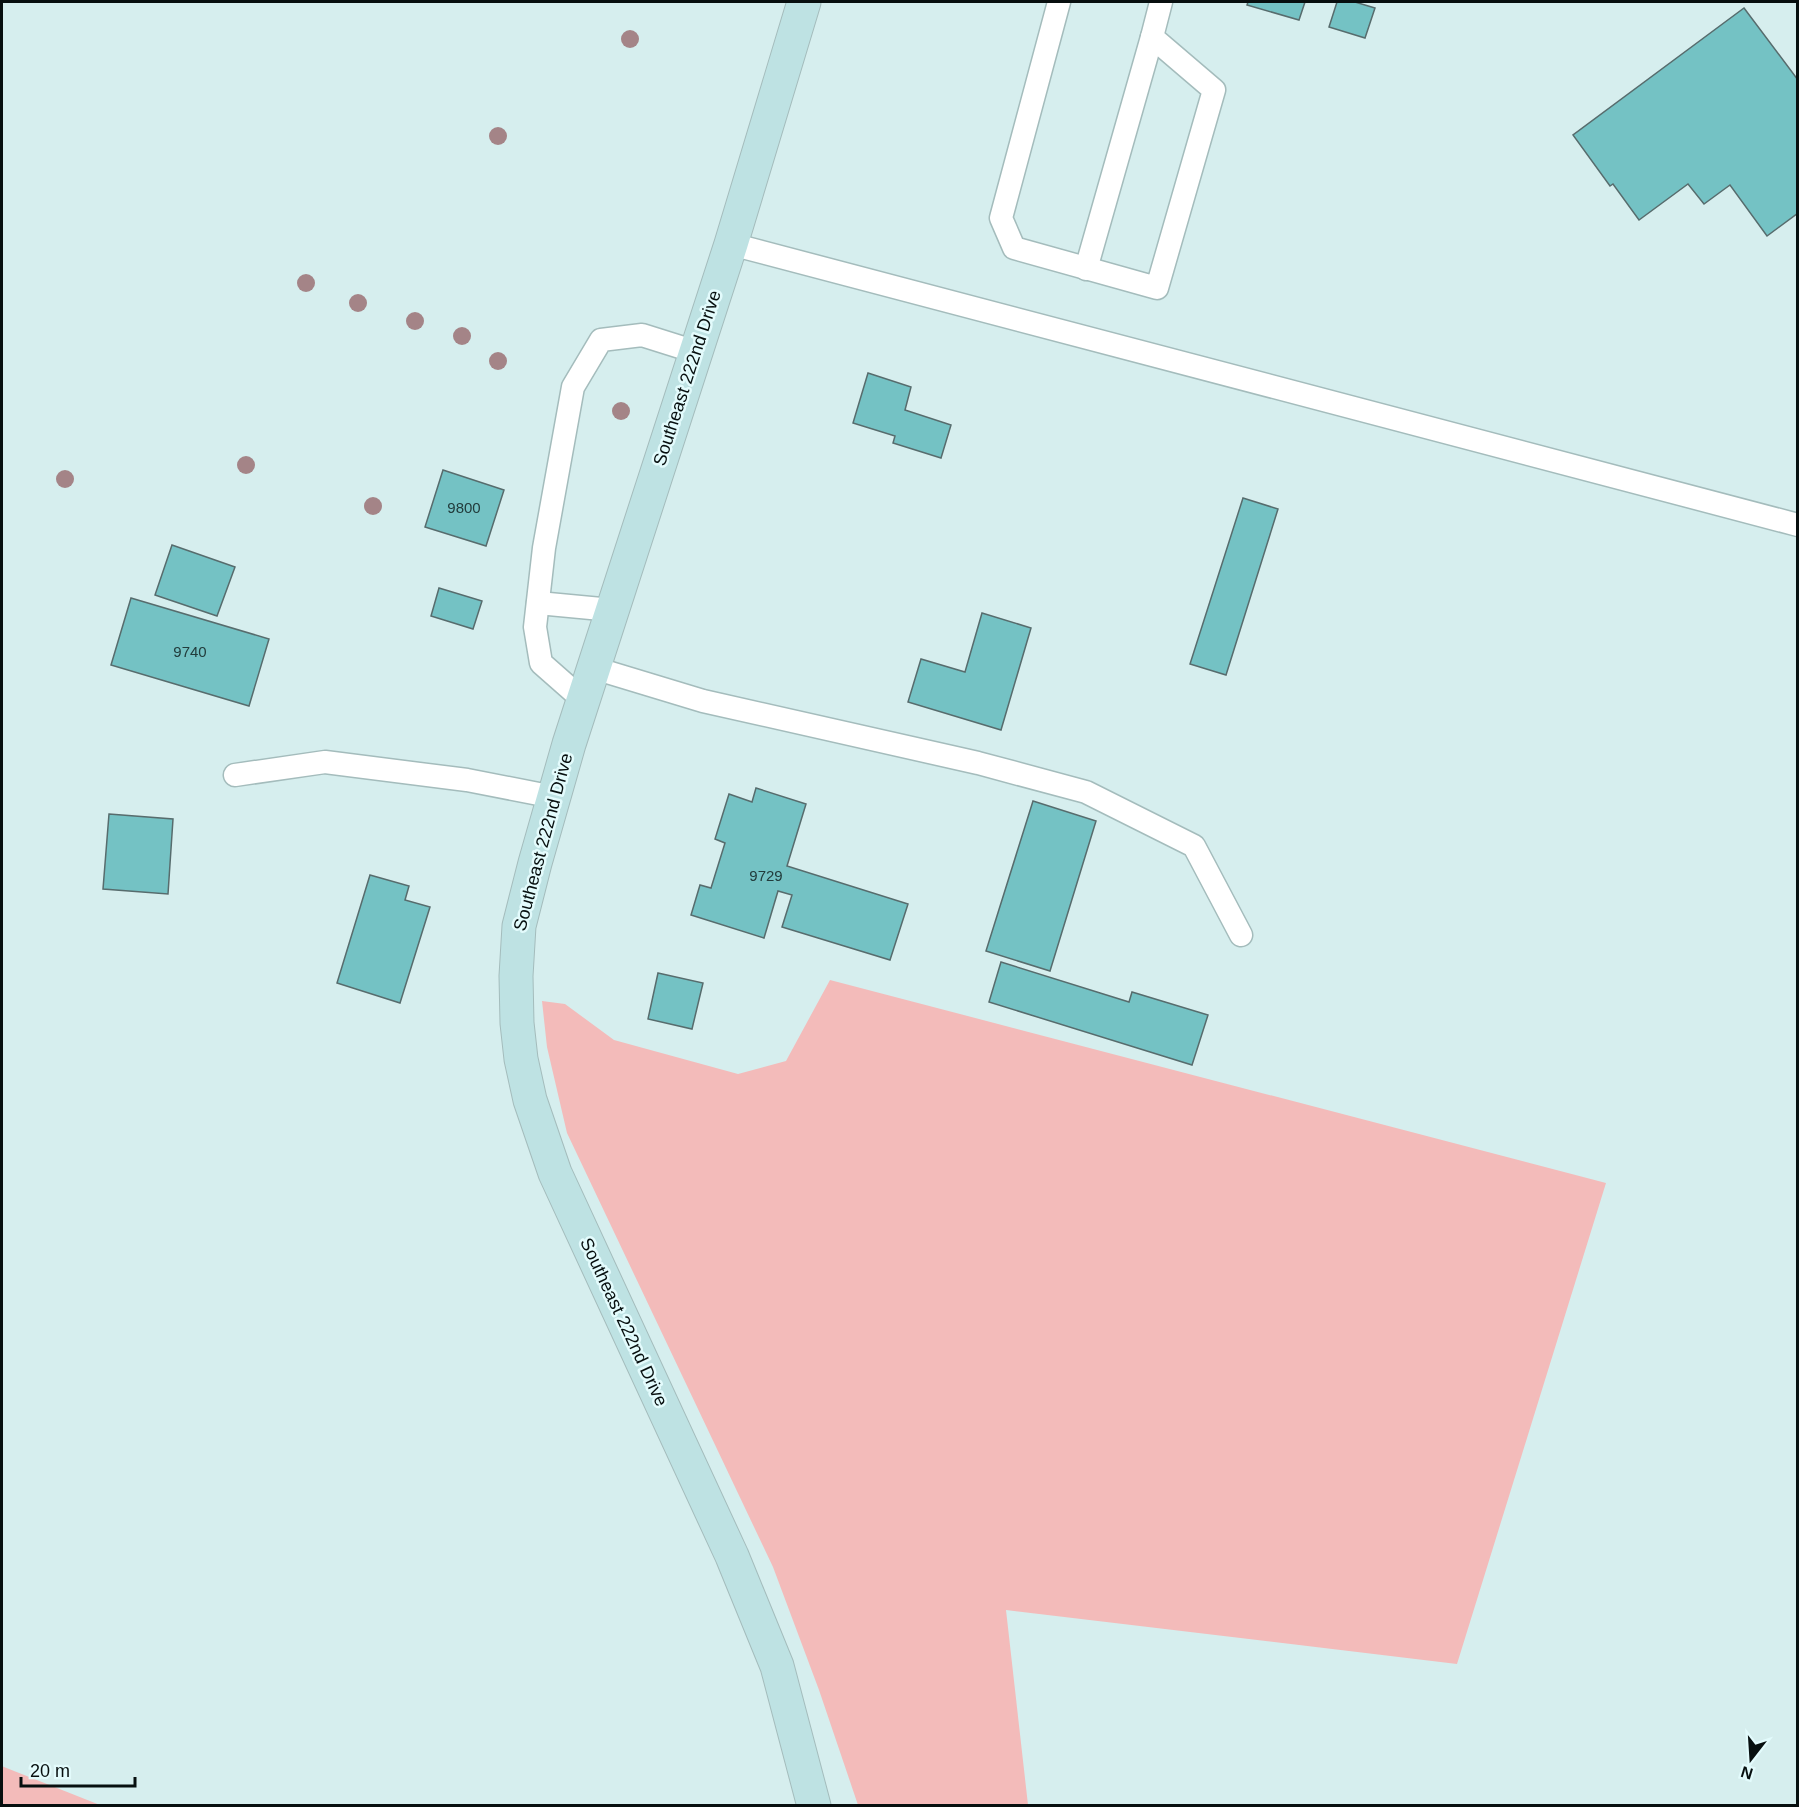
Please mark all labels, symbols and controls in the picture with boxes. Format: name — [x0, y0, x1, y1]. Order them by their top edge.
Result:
street label: Southeast 222nd Drive — [649, 288, 725, 468]
house number: 9800 — [447, 499, 481, 516]
house number: 9740 — [173, 643, 207, 660]
street label: Southeast 222nd Drive — [510, 751, 576, 933]
house number: 9729 — [749, 867, 783, 884]
street label: Southeast 222nd Drive — [576, 1235, 672, 1409]
north arrow — [1721, 1729, 1781, 1789]
scale bar — [21, 1750, 135, 1788]
text: 20 m — [30, 1761, 70, 1781]
text: N — [1739, 1763, 1755, 1783]

